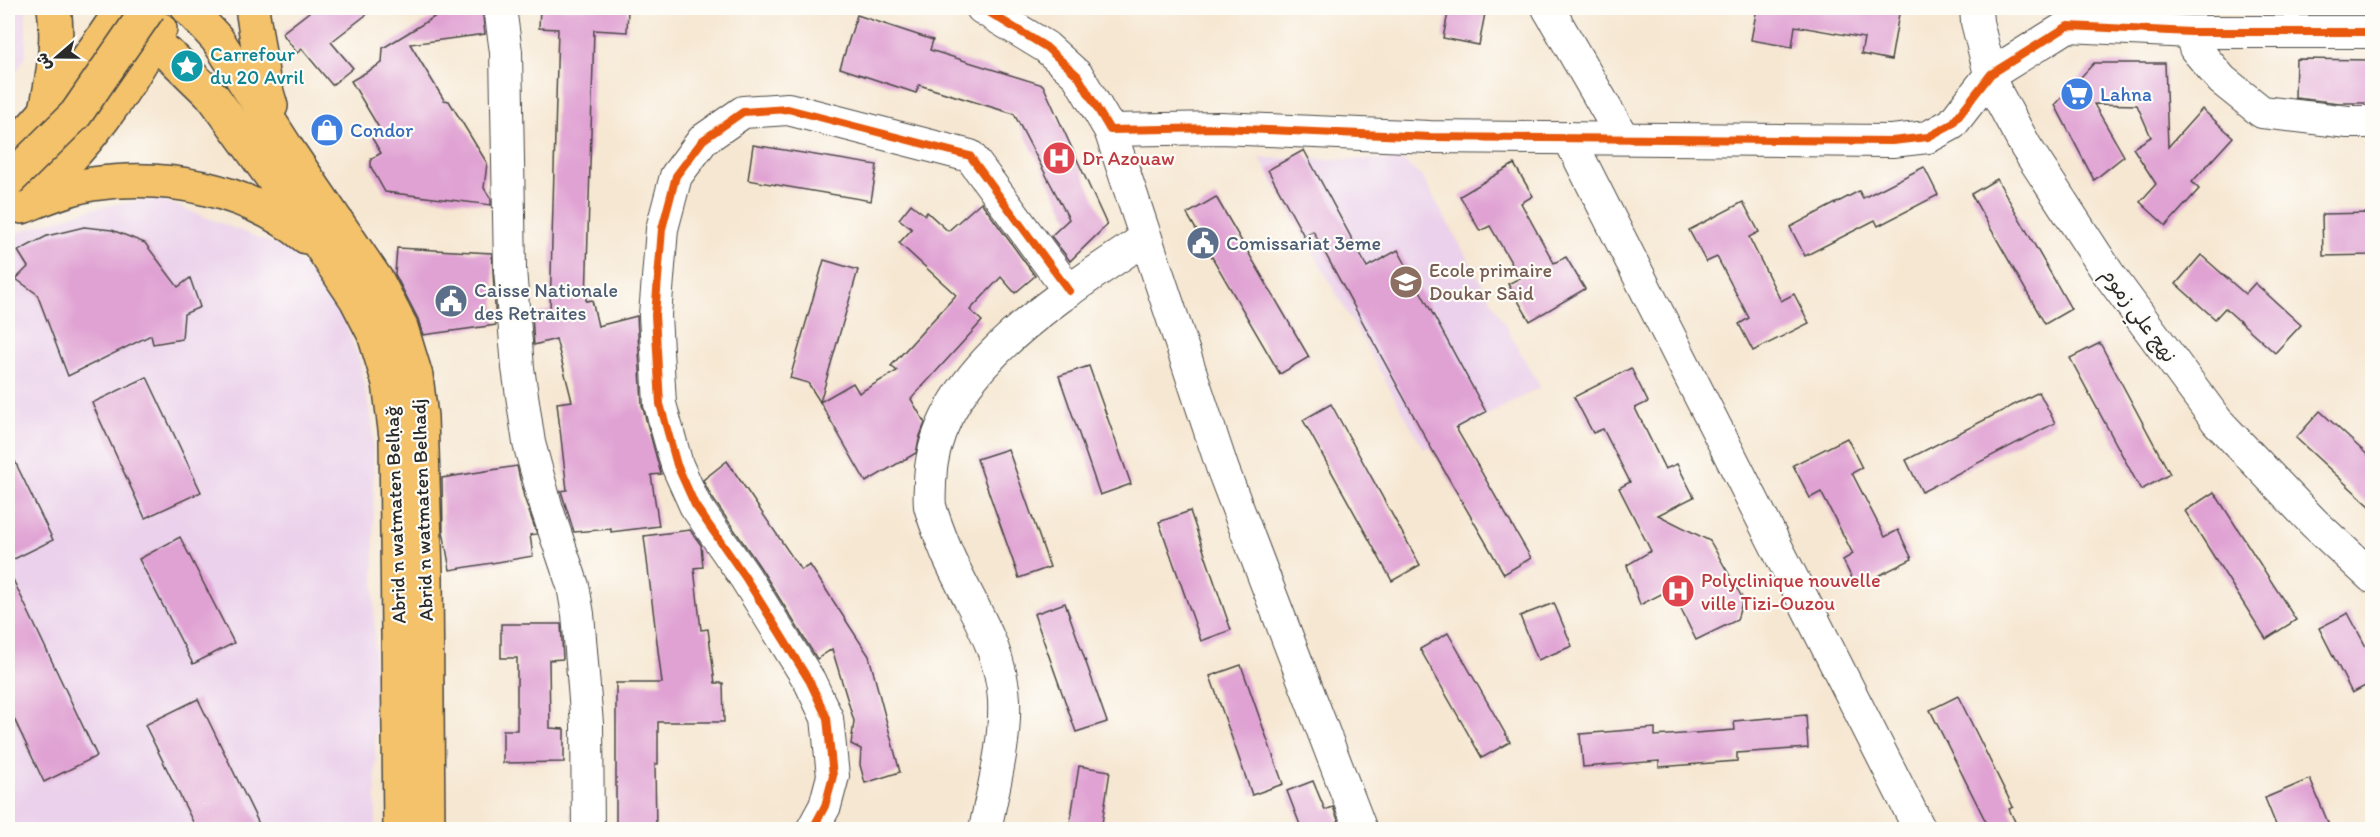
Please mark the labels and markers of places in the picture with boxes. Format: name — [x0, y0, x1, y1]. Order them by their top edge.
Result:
place label: Carrefour du 20 Avril — [210, 42, 304, 89]
place icon: Carrefour du 20 Avril — [169, 48, 205, 84]
supermarket icon: Lahna — [2059, 76, 2095, 112]
place label: Lahna — [2100, 82, 2152, 106]
shop icon: Condor — [309, 112, 345, 148]
place label: Condor — [350, 118, 413, 142]
hospital icon: Dr Azouaw — [1041, 140, 1077, 176]
place label: Dr Azouaw — [1082, 146, 1175, 170]
public building icon: Comissariat 3eme — [1185, 225, 1221, 261]
place label: Comissariat 3eme — [1226, 231, 1381, 255]
place label: Ecole primaire Doukar Said — [1429, 258, 1552, 305]
school or university icon: Ecole primaire Doukar Said — [1388, 264, 1424, 300]
place label: Caisse Nationale des Retraites — [474, 278, 618, 325]
public building icon: Caisse Nationale des Retraites — [433, 283, 469, 319]
place label: Polyclinique nouvelle ville Tizi-Ouzou — [1701, 568, 1881, 615]
hospital icon: Polyclinique nouvelle ville Tizi-Ouzou — [1660, 573, 1696, 609]

